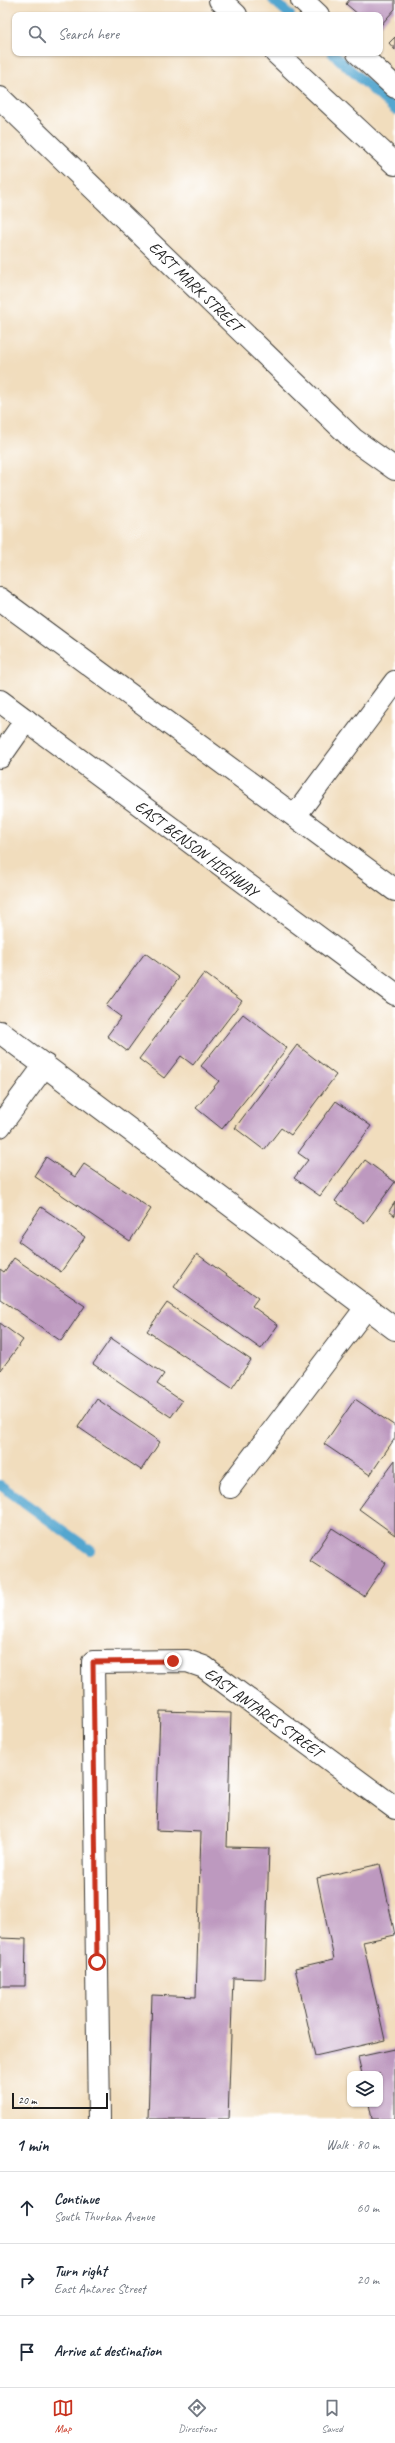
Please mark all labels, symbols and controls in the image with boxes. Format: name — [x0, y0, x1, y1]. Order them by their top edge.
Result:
search box — [12, 12, 383, 56]
icon: search — [26, 23, 48, 45]
text: Search here — [58, 25, 119, 44]
street label: EAST MARK STREET — [145, 237, 249, 339]
street label: EAST BENSON HIGHWAY — [131, 796, 264, 903]
route end — [164, 1652, 182, 1670]
street label: EAST ANTARES STREET — [200, 1663, 329, 1765]
route start — [88, 1953, 106, 1971]
map controls — [347, 2071, 383, 2107]
button: layers — [347, 2071, 383, 2107]
scale bar — [12, 2091, 108, 2110]
text: 20 m — [18, 2093, 37, 2107]
text: 1 min — [16, 2135, 49, 2156]
text: Walk · 80 m — [326, 2137, 379, 2153]
text: Continue — [54, 2190, 99, 2209]
icon: ahead — [16, 2197, 38, 2219]
text: 60 m — [357, 2200, 379, 2216]
text: South Thurban Avenue — [54, 2209, 155, 2225]
text: Turn right — [54, 2262, 107, 2281]
icon: right — [16, 2269, 38, 2291]
text: 20 m — [357, 2272, 379, 2288]
text: East Antares Street — [54, 2281, 146, 2297]
icon: arrive — [16, 2341, 38, 2363]
text: Arrive at destination — [54, 2342, 161, 2361]
tab: Map — [52, 2397, 74, 2435]
tab: Directions — [178, 2397, 217, 2435]
tab: Saved — [321, 2397, 343, 2435]

